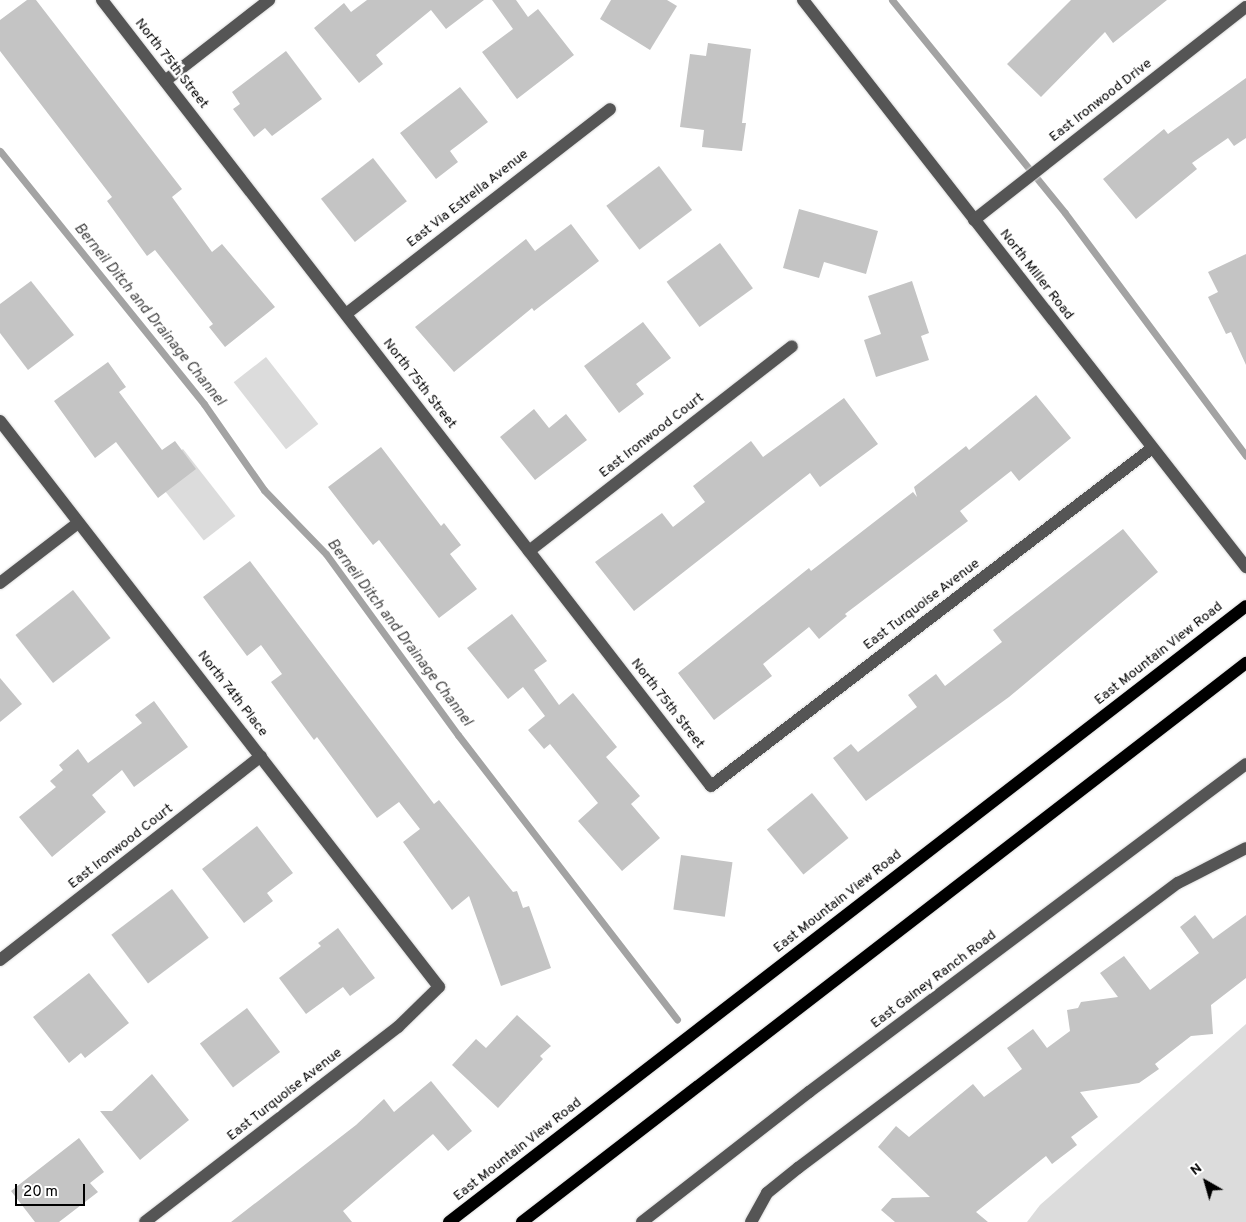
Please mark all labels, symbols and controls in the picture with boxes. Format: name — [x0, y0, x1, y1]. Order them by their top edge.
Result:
street label: North 75th Street — [130, 15, 212, 113]
street label: East Ironwood Drive — [1046, 56, 1156, 146]
street label: East Via Estrella Avenue — [403, 146, 533, 252]
water label: Berneil Ditch and Drainage Channel — [70, 220, 228, 410]
street label: North Miller Road — [995, 226, 1077, 324]
street label: North 75th Street — [378, 335, 460, 433]
street label: East Ironwood Court — [596, 390, 708, 482]
water label: Berneil Ditch and Drainage Channel — [323, 536, 475, 730]
street label: East Turquoise Avenue — [860, 555, 984, 655]
street label: East Mountain View Road — [1091, 599, 1227, 709]
street label: North 74th Place — [193, 647, 271, 741]
street label: North 75th Street — [626, 655, 708, 753]
street label: East Ironwood Court — [65, 801, 177, 893]
street label: East Mountain View Road — [770, 847, 906, 957]
street label: East Gainey Ranch Road — [868, 927, 1000, 1033]
street label: East Turquoise Avenue — [224, 1045, 346, 1145]
street label: East Mountain View Road — [450, 1095, 586, 1205]
north arrow — [1181, 1157, 1231, 1207]
text: N — [1187, 1160, 1206, 1180]
scale bar — [18, 1174, 88, 1206]
text: 20 m — [23, 1183, 58, 1202]

